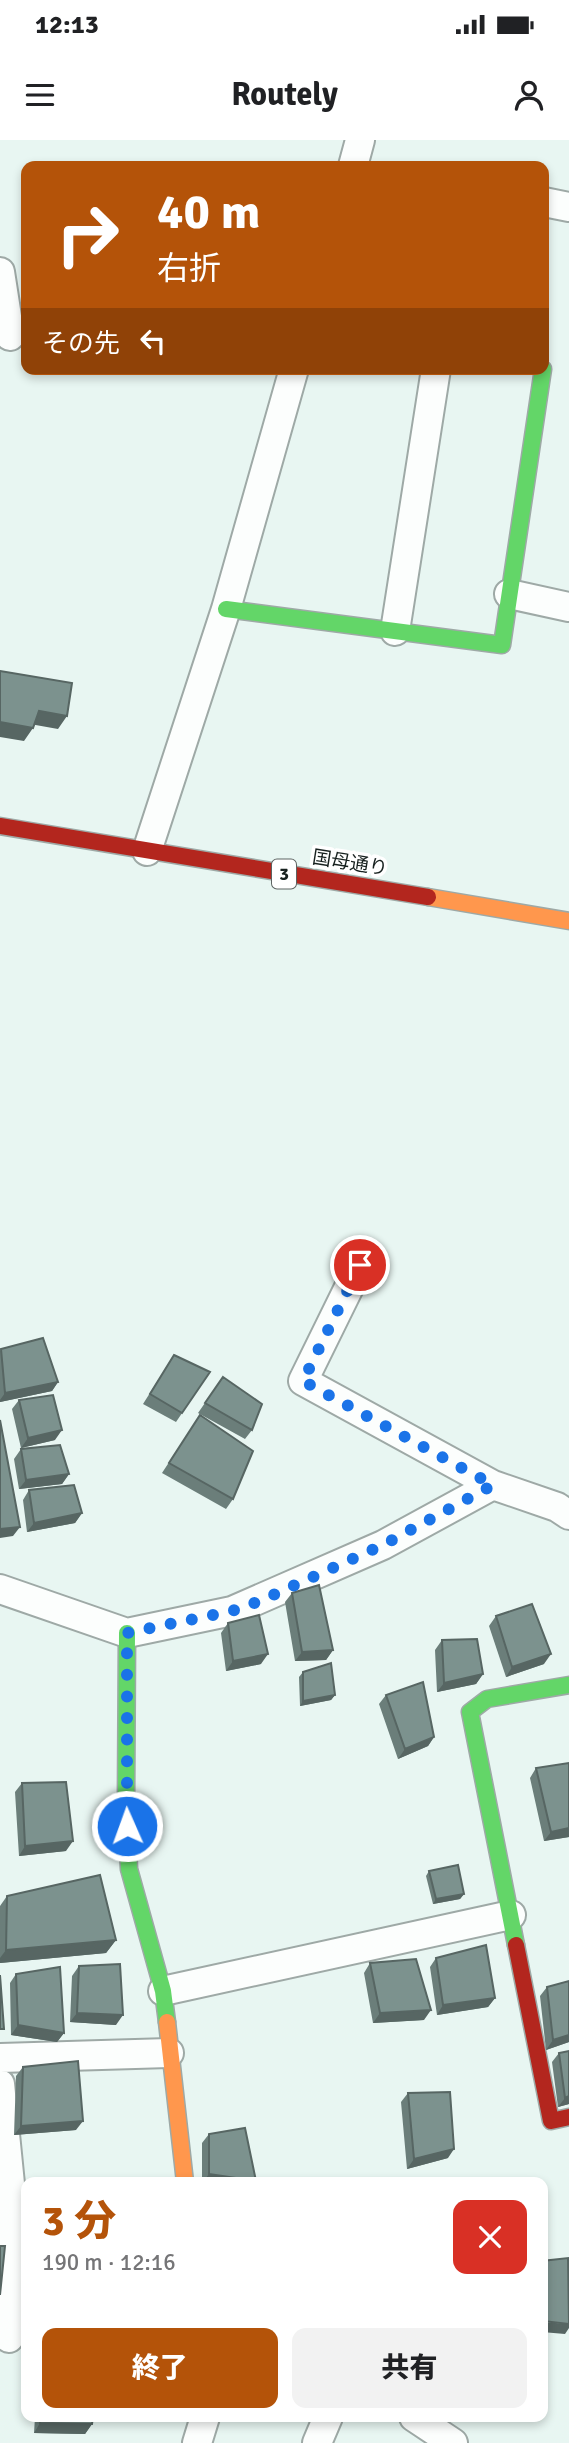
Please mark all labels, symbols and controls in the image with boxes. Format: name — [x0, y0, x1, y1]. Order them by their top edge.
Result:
text: 12:13 — [35, 9, 99, 41]
text: Routely — [231, 75, 338, 114]
icon: menu — [21, 76, 59, 114]
icon: person — [510, 76, 548, 114]
text: 40 m — [157, 182, 260, 242]
icon: right — [42, 189, 133, 280]
text: 右折 — [157, 249, 221, 288]
icon: left — [134, 322, 172, 360]
text: その先 — [42, 328, 120, 360]
street label: 国母通り — [311, 845, 389, 881]
road number: 3 — [272, 860, 296, 888]
pin — [330, 1235, 390, 1295]
icon: arrive — [341, 1246, 379, 1284]
position arrow — [90, 1789, 164, 1863]
text: 3 分 — [42, 2196, 116, 2247]
button: close — [453, 2200, 527, 2274]
text: 190 m · 12:16 — [42, 2248, 176, 2277]
button: 終了 — [42, 2328, 278, 2408]
button: 共有 — [292, 2328, 527, 2408]

